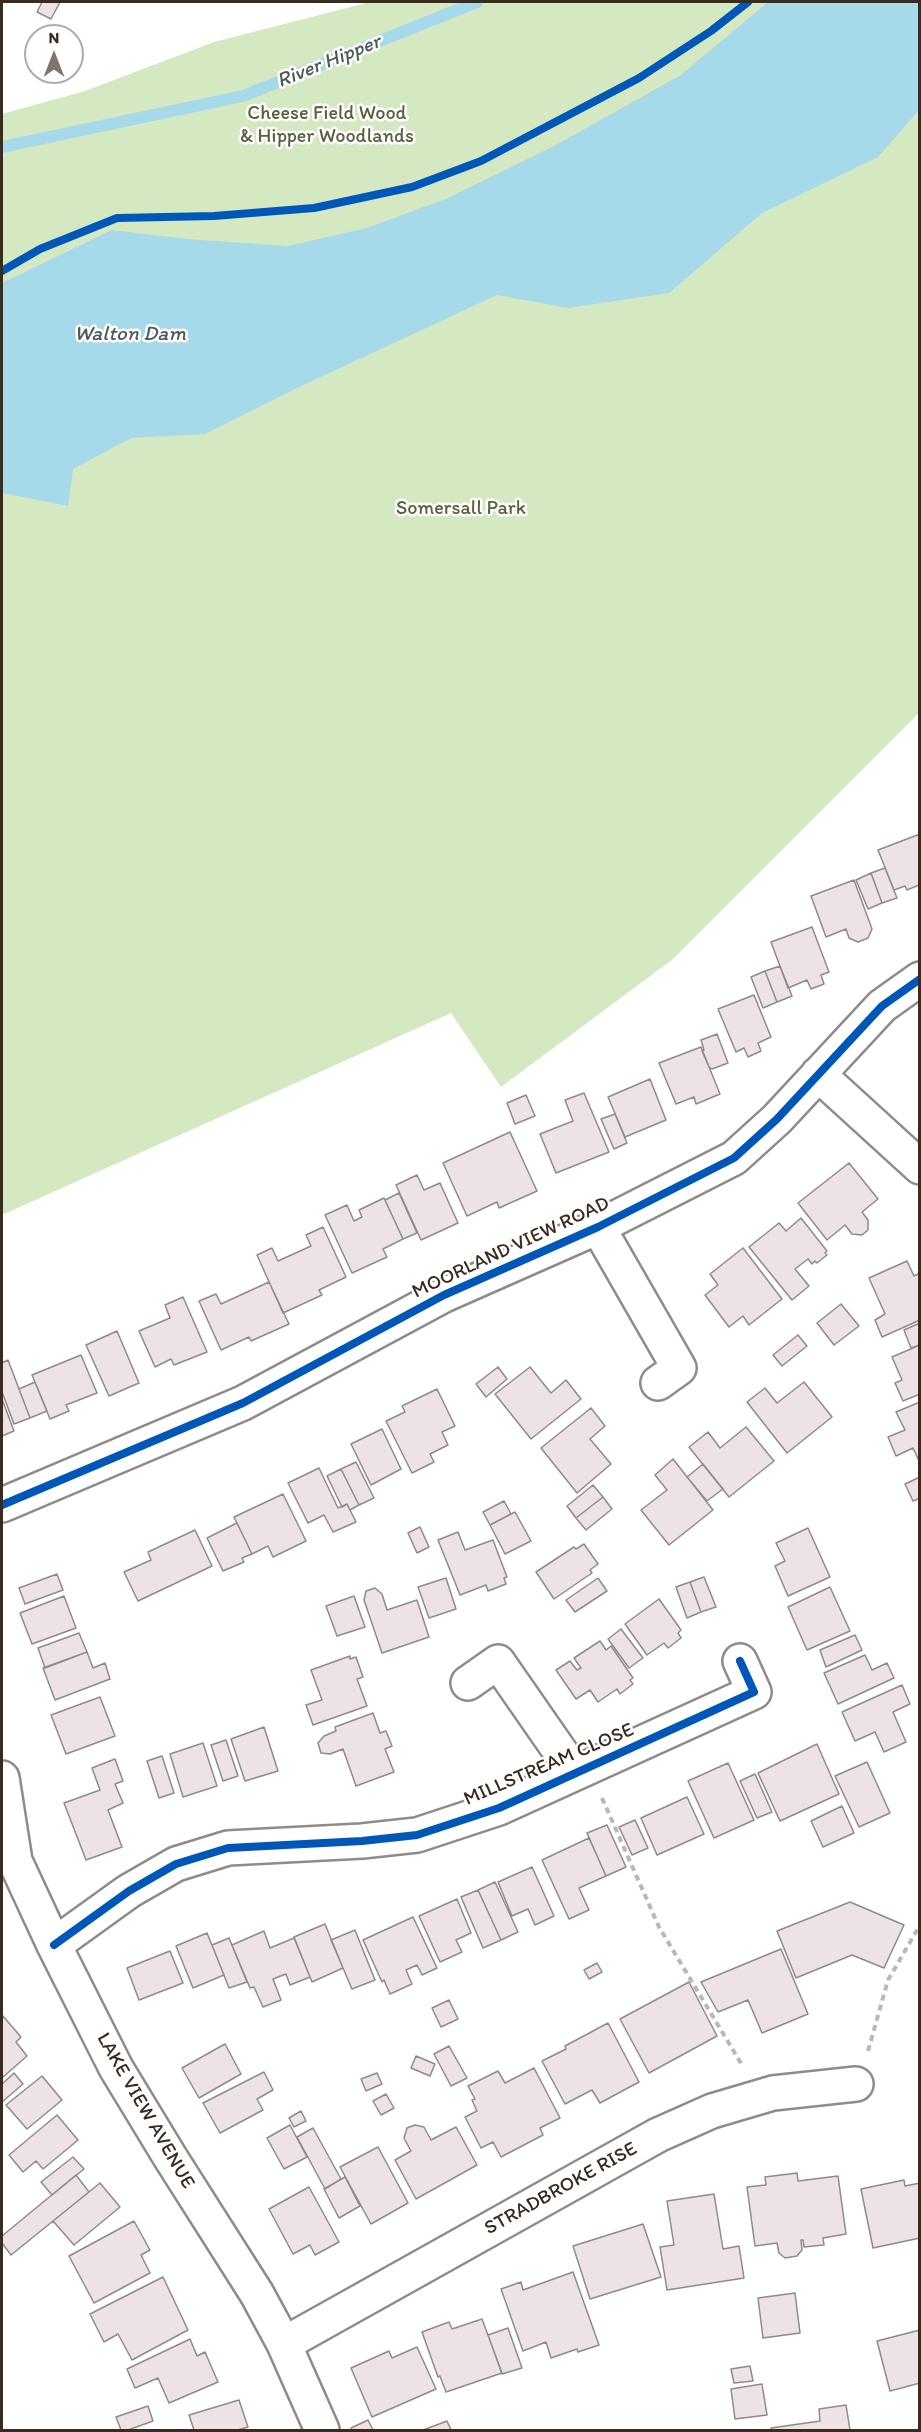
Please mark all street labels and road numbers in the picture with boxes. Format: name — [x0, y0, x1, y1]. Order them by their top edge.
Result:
street label: MOORLAND VIEW ROAD — [409, 1192, 613, 1304]
street label: MILLSTREAM CLOSE — [460, 1718, 638, 1812]
street label: LAKE VIEW AVENUE — [91, 2029, 199, 2193]
street label: STRADBROKE RISE — [481, 2137, 641, 2241]

